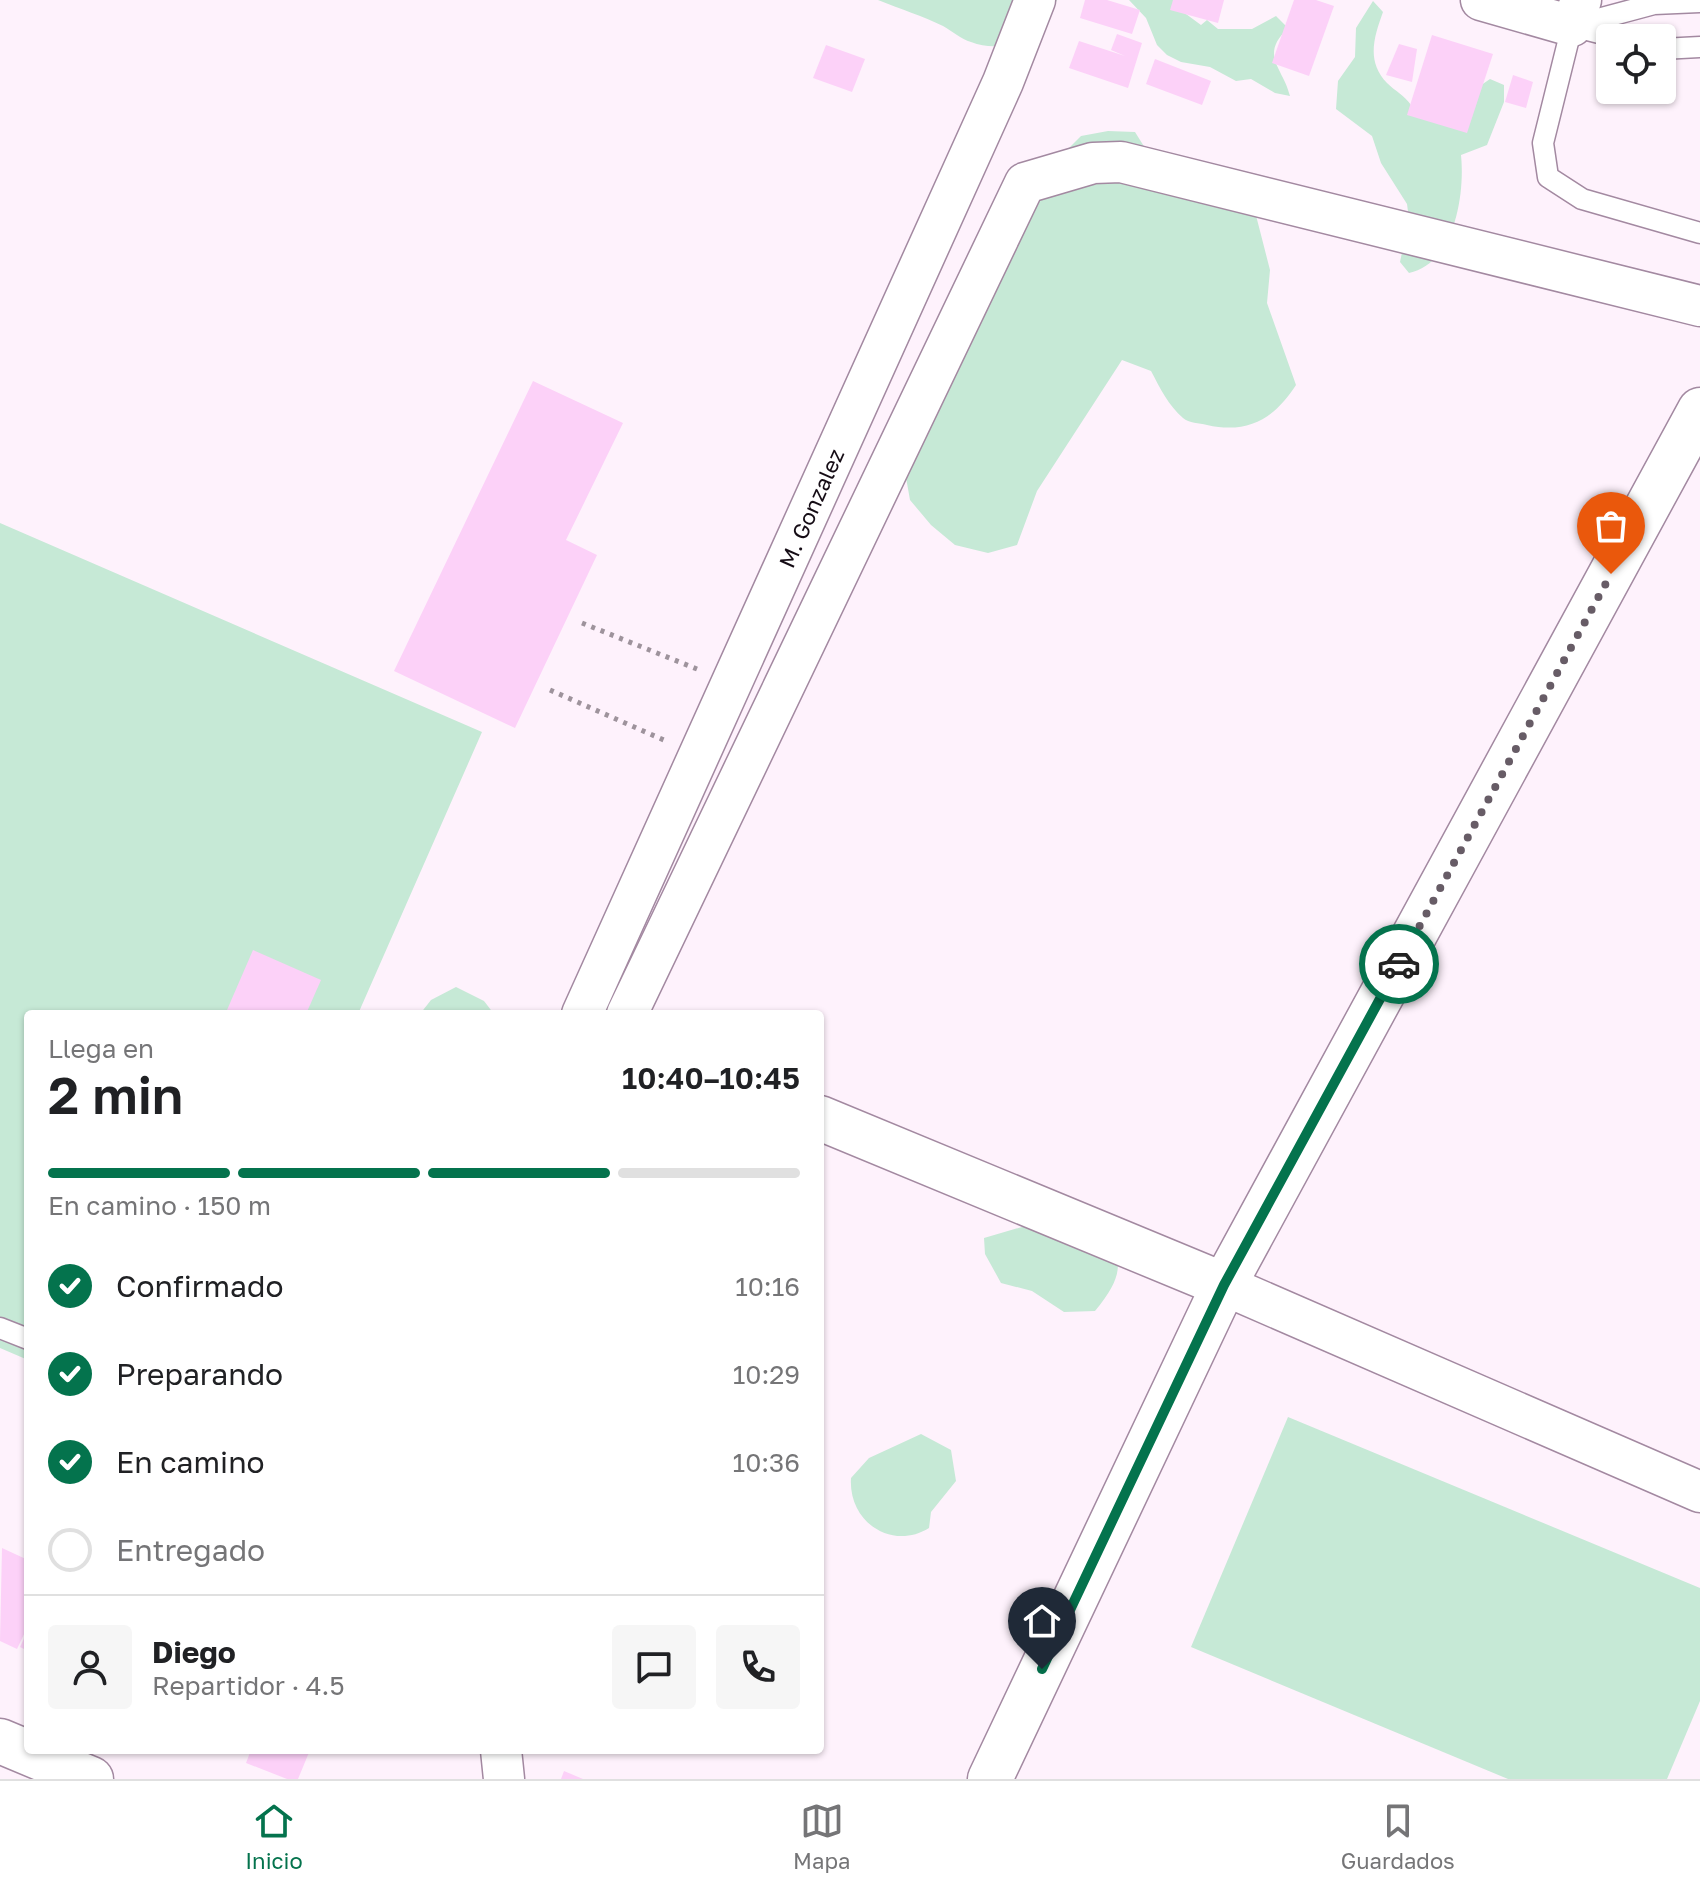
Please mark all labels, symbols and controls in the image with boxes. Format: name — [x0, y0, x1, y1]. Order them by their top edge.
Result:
map controls — [1596, 24, 1676, 104]
button: locate — [1596, 24, 1676, 104]
street label: M. Gonzalez — [773, 444, 849, 572]
pin — [1577, 492, 1645, 574]
icon: bag — [1589, 504, 1633, 548]
courier — [1359, 924, 1439, 1004]
icon: car — [1377, 942, 1421, 986]
text: Llega en — [48, 1033, 154, 1064]
text: 10:40–10:45 — [622, 1060, 800, 1096]
text: 2 min — [48, 1063, 183, 1125]
text: En camino · 150 m — [48, 1190, 271, 1221]
icon: check — [48, 1264, 92, 1308]
text: Confirmado — [116, 1268, 284, 1304]
text: 10:16 — [735, 1271, 800, 1302]
icon: check — [48, 1352, 92, 1396]
text: Preparando — [116, 1356, 283, 1392]
text: 10:29 — [733, 1359, 800, 1390]
icon: check — [48, 1440, 92, 1484]
text: En camino — [116, 1444, 265, 1480]
text: 10:36 — [733, 1447, 800, 1478]
text: Entregado — [116, 1532, 265, 1568]
pin — [1008, 1587, 1076, 1669]
icon: home — [1020, 1599, 1064, 1643]
button: person — [48, 1625, 132, 1709]
button: chat — [612, 1625, 696, 1709]
button: phone — [716, 1625, 800, 1709]
text: Diego — [152, 1634, 236, 1670]
text: Repartidor · 4.5 — [152, 1670, 344, 1701]
tab: Inicio — [245, 1799, 303, 1874]
tab: Mapa — [793, 1799, 850, 1874]
tab: Guardados — [1341, 1799, 1455, 1874]

